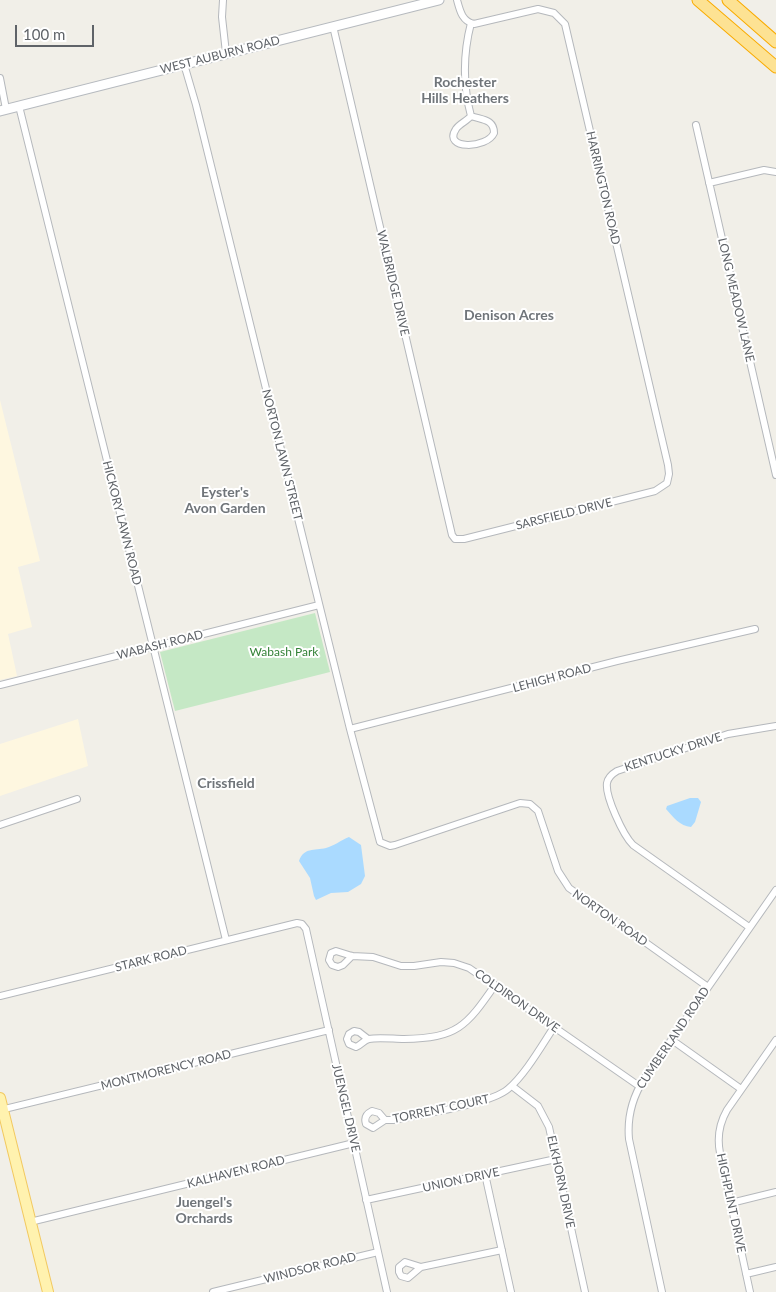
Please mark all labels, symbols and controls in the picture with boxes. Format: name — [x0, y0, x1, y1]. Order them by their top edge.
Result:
scale bar — [18, 15, 96, 47]
text: 100 m — [23, 25, 65, 43]
street label: WEST AUBURN ROAD — [159, 33, 281, 77]
district label: Rochester Hills Heathers — [421, 74, 509, 106]
street label: HARRINGTON ROAD — [583, 130, 623, 246]
street label: WALBRIDGE DRIVE — [374, 229, 412, 337]
street label: LONG MEADOW LANE — [715, 236, 757, 364]
district label: Denison Acres — [464, 307, 554, 323]
street label: NORTON LAWN STREET — [259, 388, 305, 522]
street label: HICKORY LAWN ROAD — [100, 459, 144, 587]
district label: Eyster's Avon Garden — [184, 484, 266, 516]
street label: SARSFIELD DRIVE — [514, 495, 614, 533]
street label: WABASH ROAD — [115, 627, 205, 663]
park label: Wabash Park — [250, 645, 318, 659]
street label: LEHIGH ROAD — [511, 661, 593, 695]
street label: KENTUCKY DRIVE — [622, 729, 724, 775]
district label: Crissfield — [197, 775, 255, 791]
street label: NORTON ROAD — [570, 887, 650, 949]
street label: STARK ROAD — [114, 943, 188, 975]
street label: COLDIRON DRIVE — [472, 966, 562, 1036]
street label: CUMBERLAND ROAD — [634, 984, 712, 1092]
street label: MONTMORENCY ROAD — [99, 1047, 233, 1093]
street label: JUENGEL DRIVE — [329, 1063, 363, 1153]
street label: TORRENT COURT — [391, 1092, 491, 1126]
street label: ELKHORN DRIVE — [544, 1134, 578, 1230]
street label: HIGHPLINT DRIVE — [713, 1152, 749, 1254]
street label: KALHAVEN ROAD — [186, 1153, 286, 1191]
street label: UNION DRIVE — [421, 1165, 501, 1195]
district label: Juengel's Orchards — [175, 1194, 233, 1226]
street label: WINDSOR ROAD — [262, 1250, 358, 1286]

